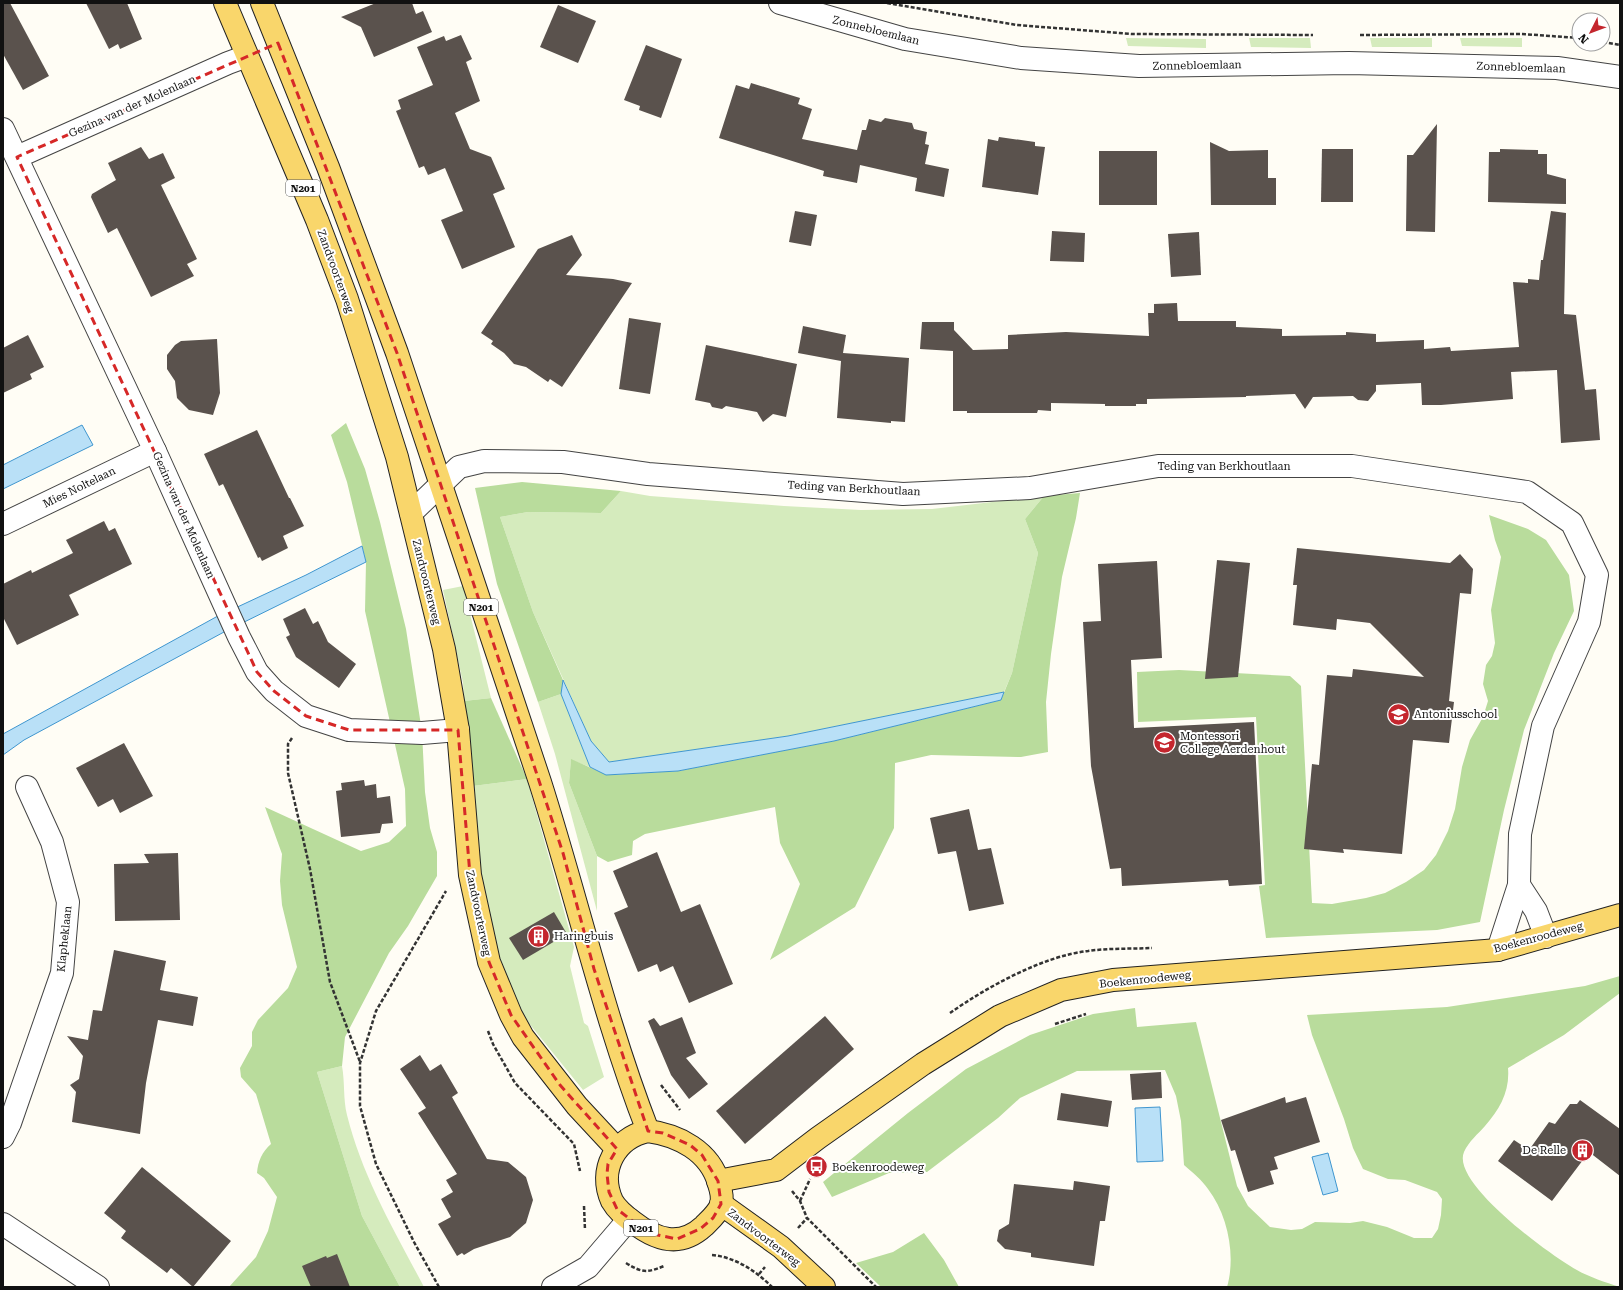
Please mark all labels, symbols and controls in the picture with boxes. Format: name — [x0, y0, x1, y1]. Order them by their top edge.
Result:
north arrow — [1571, 12, 1611, 52]
street label: Zonnebloemlaan — [831, 13, 921, 48]
text: N — [1576, 30, 1592, 46]
street label: Zonnebloemlaan — [1152, 58, 1242, 73]
street label: Zonnebloemlaan — [1476, 59, 1566, 76]
street label: Gezina van der Molenlaan — [67, 73, 198, 140]
road number: N201 — [286, 180, 320, 196]
street label: Zandvoorterweg — [314, 228, 357, 315]
street label: Gezina van der Molenlaan — [150, 450, 217, 581]
street label: Teding van Berkhoutlaan — [1157, 460, 1291, 473]
street label: Mies Noltelaan — [41, 464, 118, 511]
street label: Teding van Berkhoutlaan — [787, 479, 921, 498]
street label: Zandvoorterweg — [410, 538, 444, 627]
road number: N201 — [464, 599, 498, 615]
school or university icon: Antoniusschool — [1386, 701, 1412, 727]
place label: Antoniusschool — [1414, 708, 1498, 721]
school or university icon: Montessori College Aerdenhout — [1152, 729, 1178, 755]
place label: Montessori College Aerdenhout — [1180, 730, 1285, 756]
street label: Zandvoorterweg — [463, 869, 494, 958]
street label: Klapheklaan — [55, 905, 74, 973]
street label: Boekenroodeweg — [1492, 919, 1585, 956]
building icon: Haringbuis — [525, 923, 551, 949]
place label: Haringbuis — [554, 930, 613, 943]
street label: Boekenroodeweg — [1099, 968, 1192, 991]
building icon: De Relle — [1569, 1137, 1595, 1163]
place label: De Relle — [1522, 1144, 1566, 1157]
bus stop icon: Boekenroodeweg — [804, 1154, 830, 1180]
place label: Boekenroodeweg — [832, 1161, 925, 1174]
street label: Zandvoorterweg — [725, 1206, 803, 1269]
road number: N201 — [624, 1220, 658, 1236]

